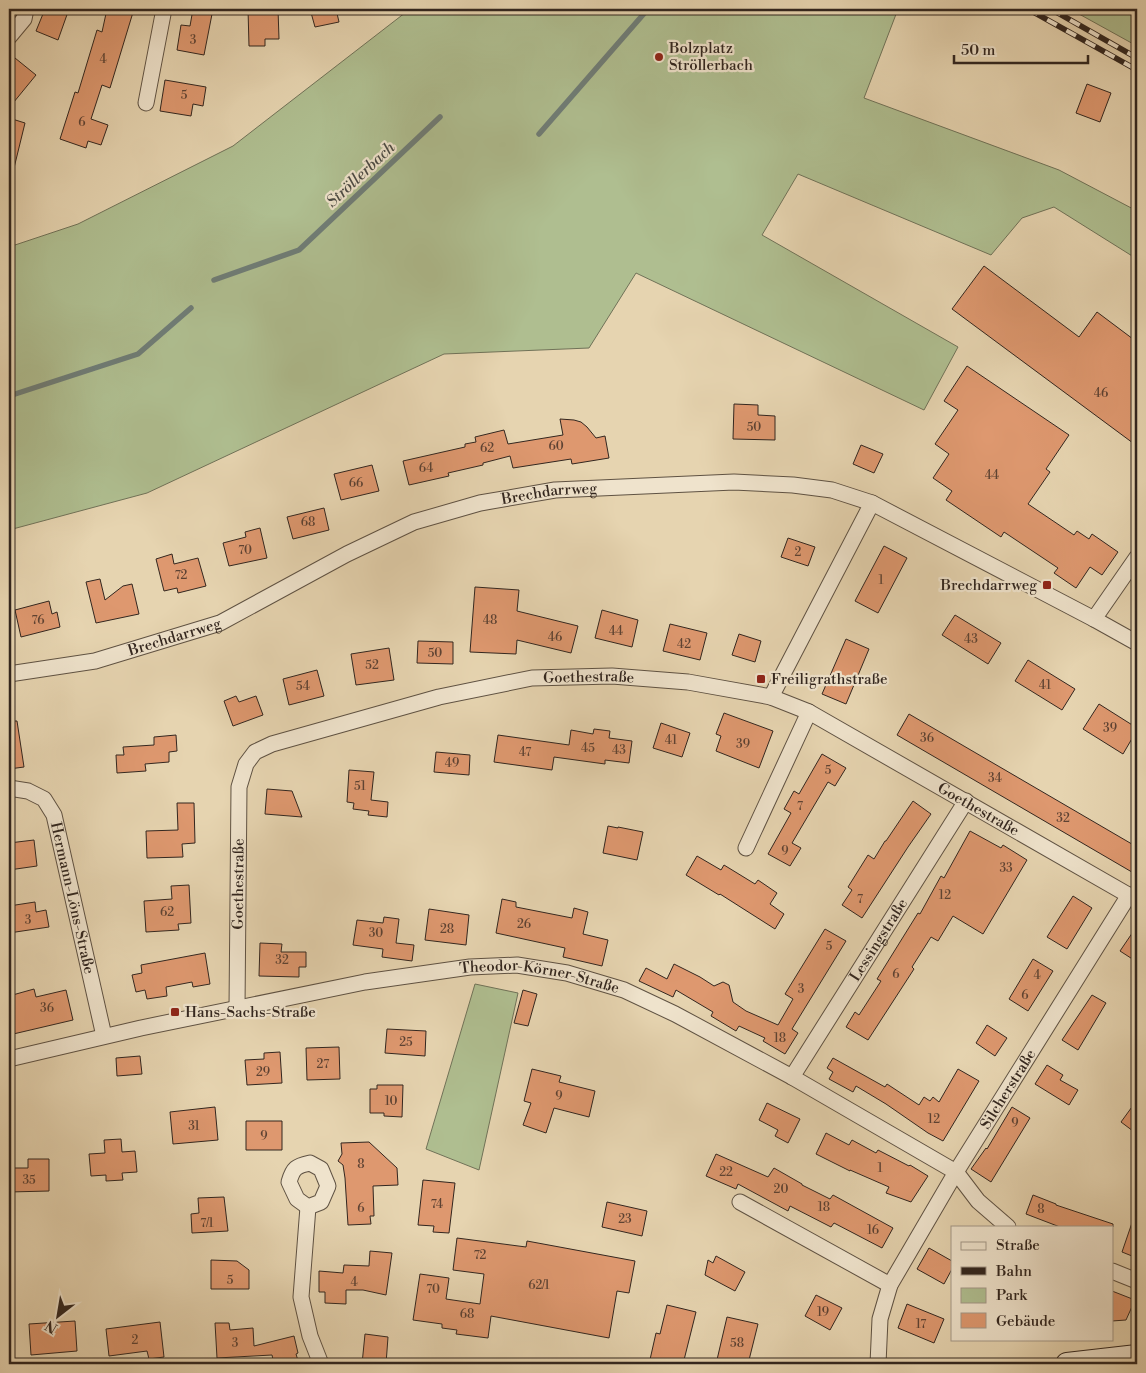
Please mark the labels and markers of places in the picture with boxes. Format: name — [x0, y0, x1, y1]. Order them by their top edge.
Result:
place label: Bolzplatz Ströllerbach — [668, 39, 753, 75]
marker: Bolzplatz Ströllerbach — [653, 51, 665, 63]
place label: Brechdarrweg — [940, 576, 1037, 595]
marker: Brechdarrweg — [1041, 579, 1053, 591]
place label: Freiligrathstraße — [771, 670, 888, 689]
marker: Freiligrathstraße — [755, 673, 767, 685]
place label: Hans-Sachs-Straße — [185, 1003, 316, 1022]
marker: Hans-Sachs-Straße — [169, 1006, 181, 1018]

